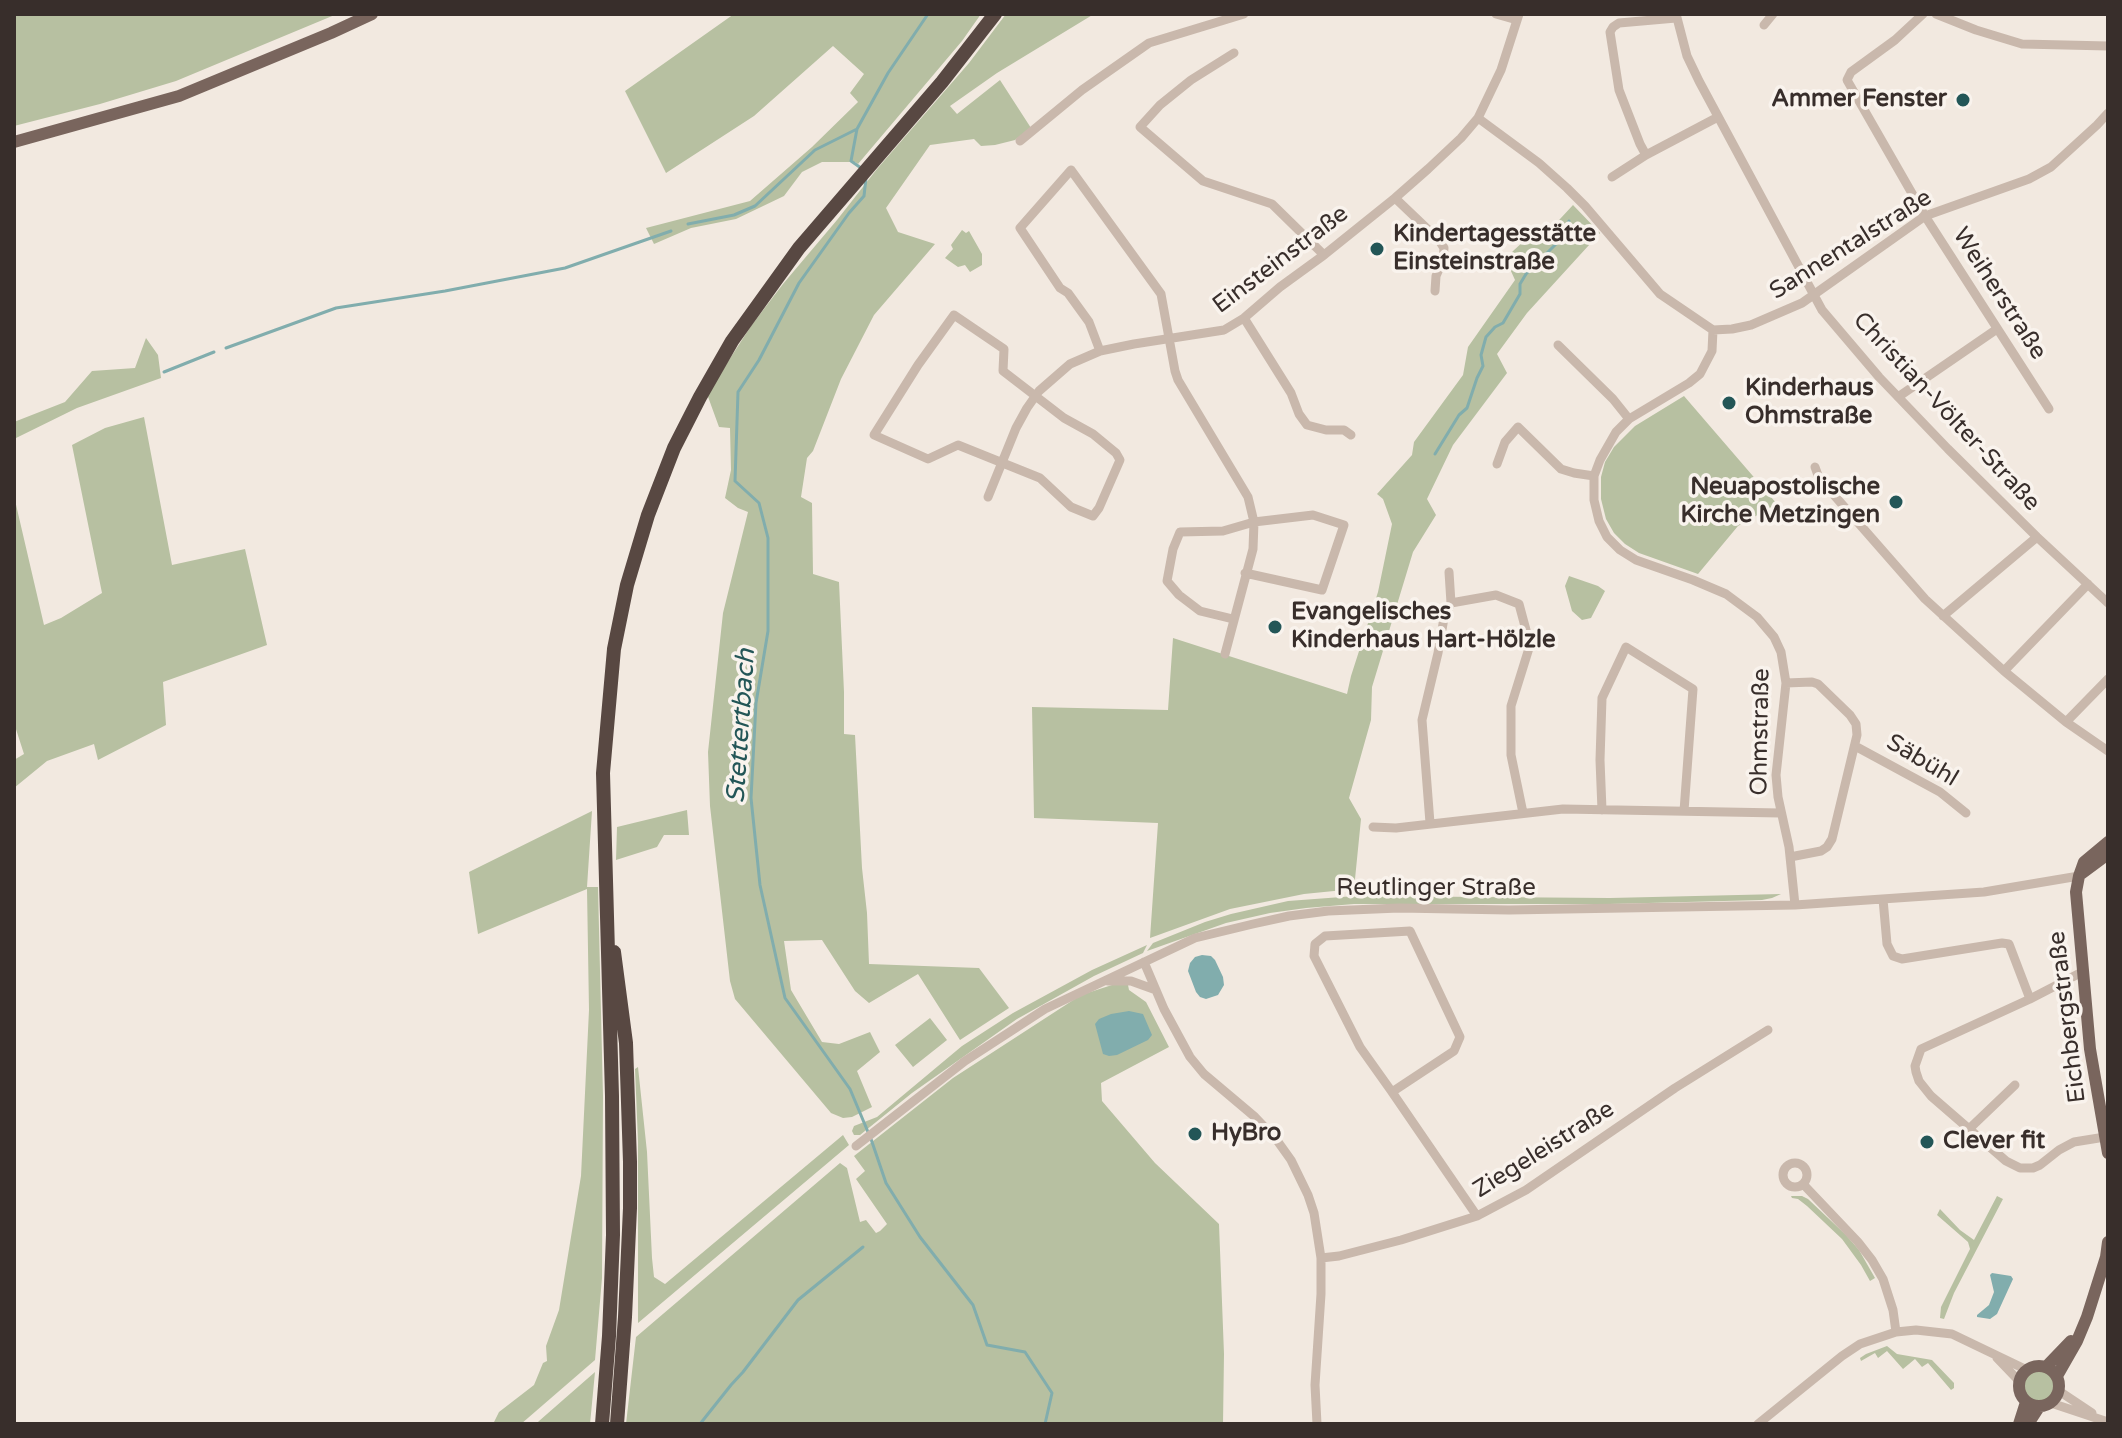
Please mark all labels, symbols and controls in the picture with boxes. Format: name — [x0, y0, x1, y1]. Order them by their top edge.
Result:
place label: Ammer Fenster — [1771, 86, 1947, 114]
marker: Ammer Fenster — [1954, 91, 1972, 109]
street label: Sannentalstraße — [1765, 184, 1937, 306]
street label: Einsteinstraße — [1208, 200, 1354, 320]
place label: Kindertagesstätte Einsteinstraße — [1393, 221, 1596, 277]
street label: Weiherstraße — [1946, 223, 2052, 365]
marker: Kindertagesstätte Einsteinstraße — [1368, 240, 1386, 258]
street label: Christian-Völter-Straße — [1846, 307, 2046, 517]
place label: Kinderhaus Ohmstraße — [1745, 375, 1874, 431]
marker: Kinderhaus Ohmstraße — [1720, 394, 1738, 412]
place label: Neuapostolische Kirche Metzingen — [1680, 474, 1880, 530]
marker: Neuapostolische Kirche Metzingen — [1887, 493, 1905, 511]
place label: Evangelisches Kinderhaus Hart-Hölzle — [1291, 599, 1556, 655]
marker: Evangelisches Kinderhaus Hart-Hölzle — [1266, 618, 1284, 636]
water label: Stettertbach — [721, 648, 763, 804]
street label: Ohmstraße — [1745, 668, 1777, 796]
street label: Säbühl — [1881, 728, 1963, 794]
street label: Reutlinger Straße — [1336, 875, 1536, 903]
street label: Eichbergstraße — [2043, 929, 2093, 1105]
street label: Ziegeleistraße — [1468, 1095, 1620, 1205]
place label: HyBro — [1211, 1120, 1281, 1148]
marker: HyBro — [1186, 1125, 1204, 1143]
place label: Clever fit — [1943, 1128, 2045, 1156]
marker: Clever fit — [1918, 1133, 1936, 1151]

